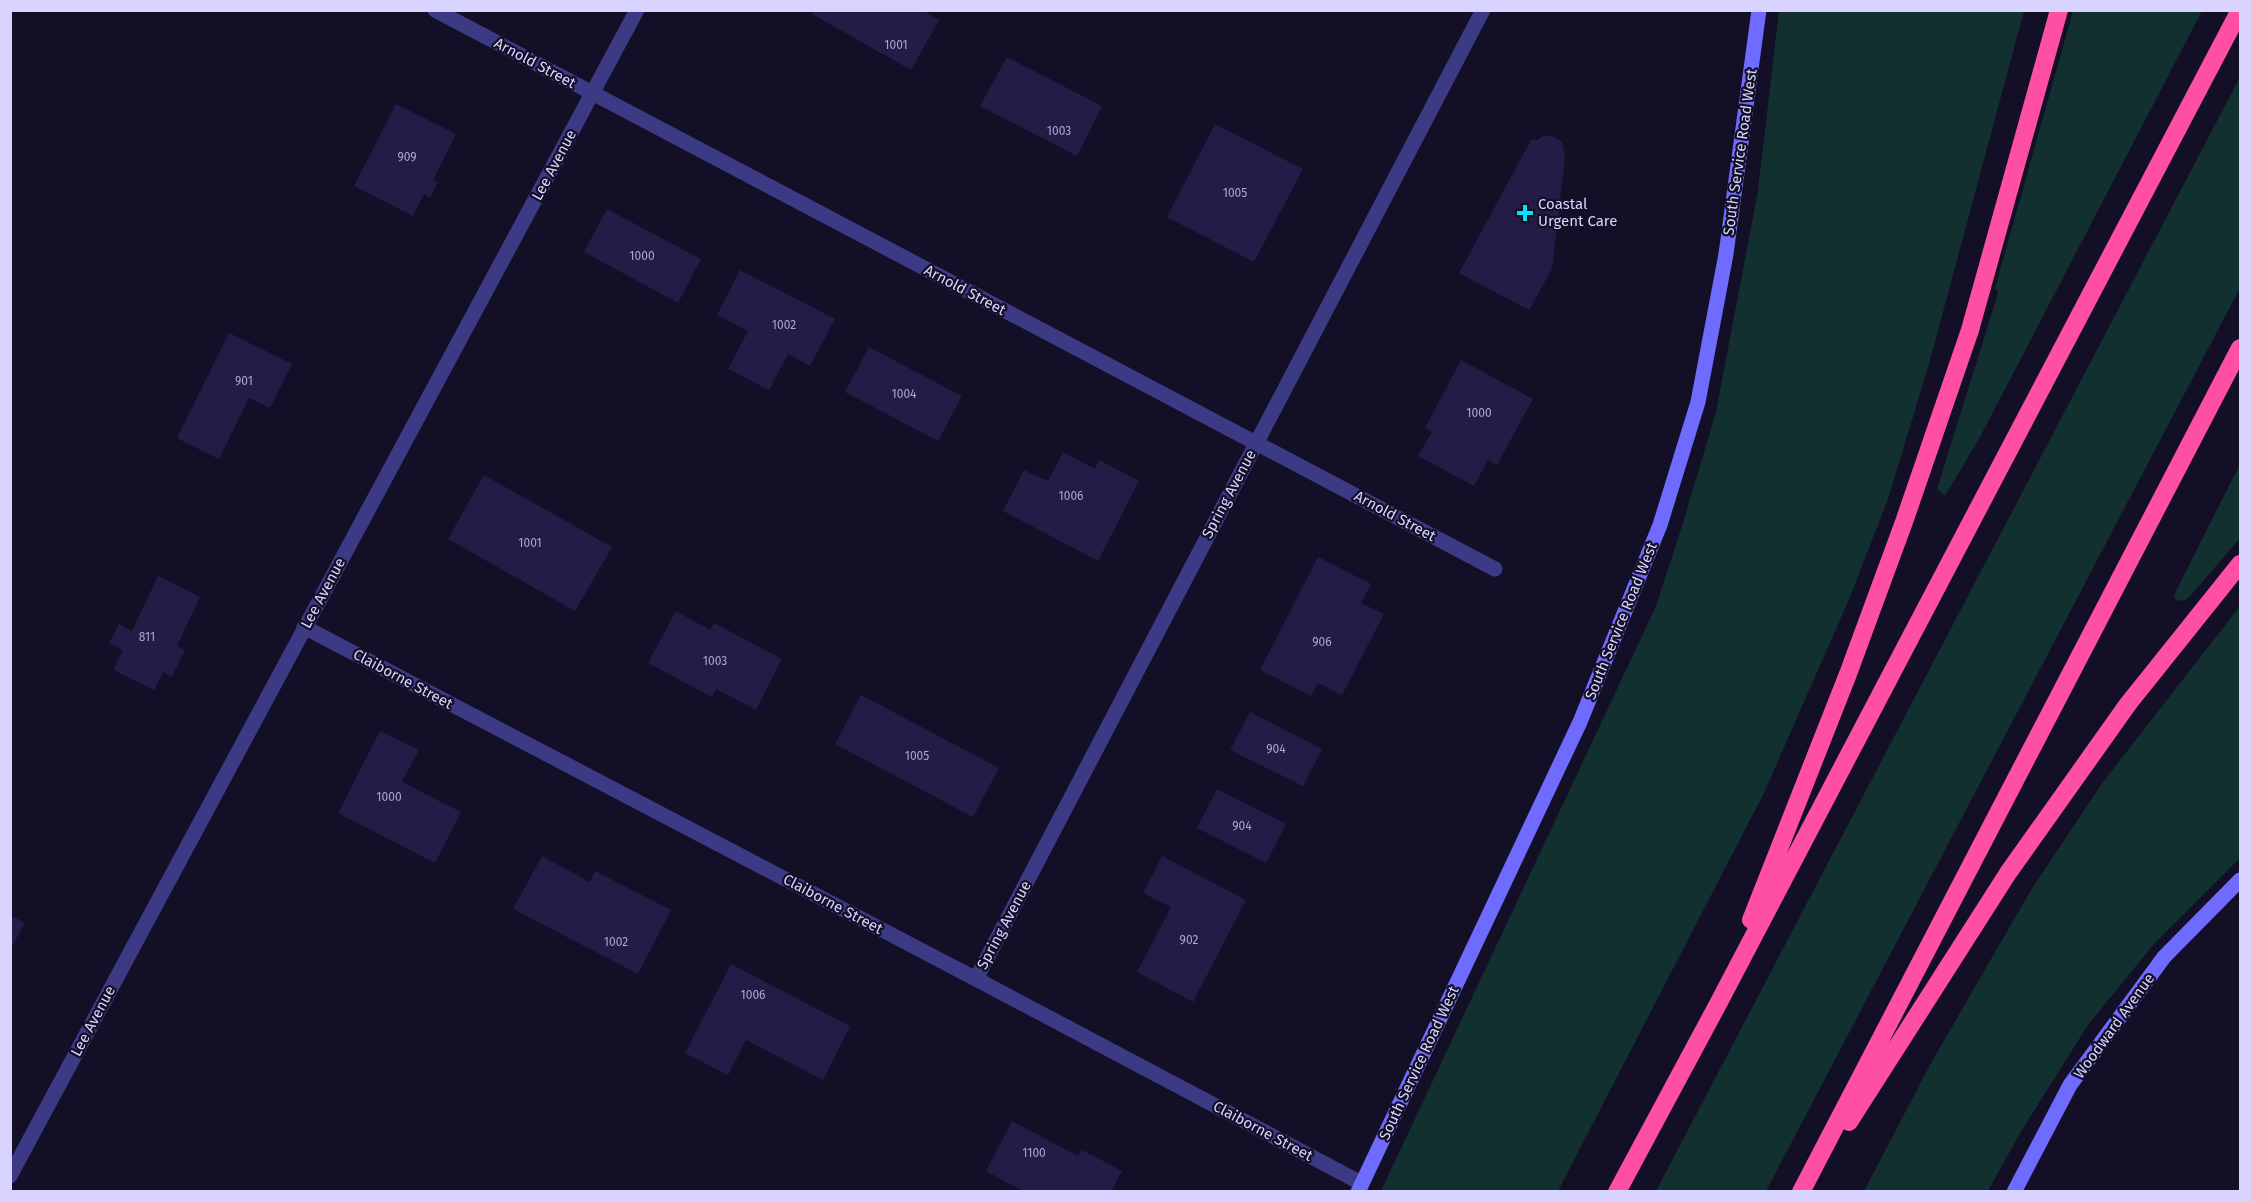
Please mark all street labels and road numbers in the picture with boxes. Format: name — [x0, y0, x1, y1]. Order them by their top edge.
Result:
street label: Arnold Street — [491, 34, 579, 92]
street label: South Service Road West — [1719, 67, 1761, 236]
street label: Lee Avenue — [528, 127, 580, 203]
street label: Arnold Street — [921, 261, 1009, 319]
street label: Spring Avenue — [1198, 447, 1260, 541]
street label: Arnold Street — [1351, 487, 1439, 545]
street label: South Service Road West — [1581, 539, 1661, 702]
street label: Lee Avenue — [297, 555, 349, 631]
street label: Claiborne Street — [350, 645, 456, 713]
street label: Claiborne Street — [780, 870, 886, 938]
street label: Spring Avenue — [973, 878, 1035, 972]
street label: Woodward Avenue — [2070, 970, 2158, 1082]
street label: Lee Avenue — [67, 983, 119, 1059]
street label: South Service Road West — [1375, 983, 1463, 1143]
street label: Claiborne Street — [1210, 1097, 1316, 1165]

